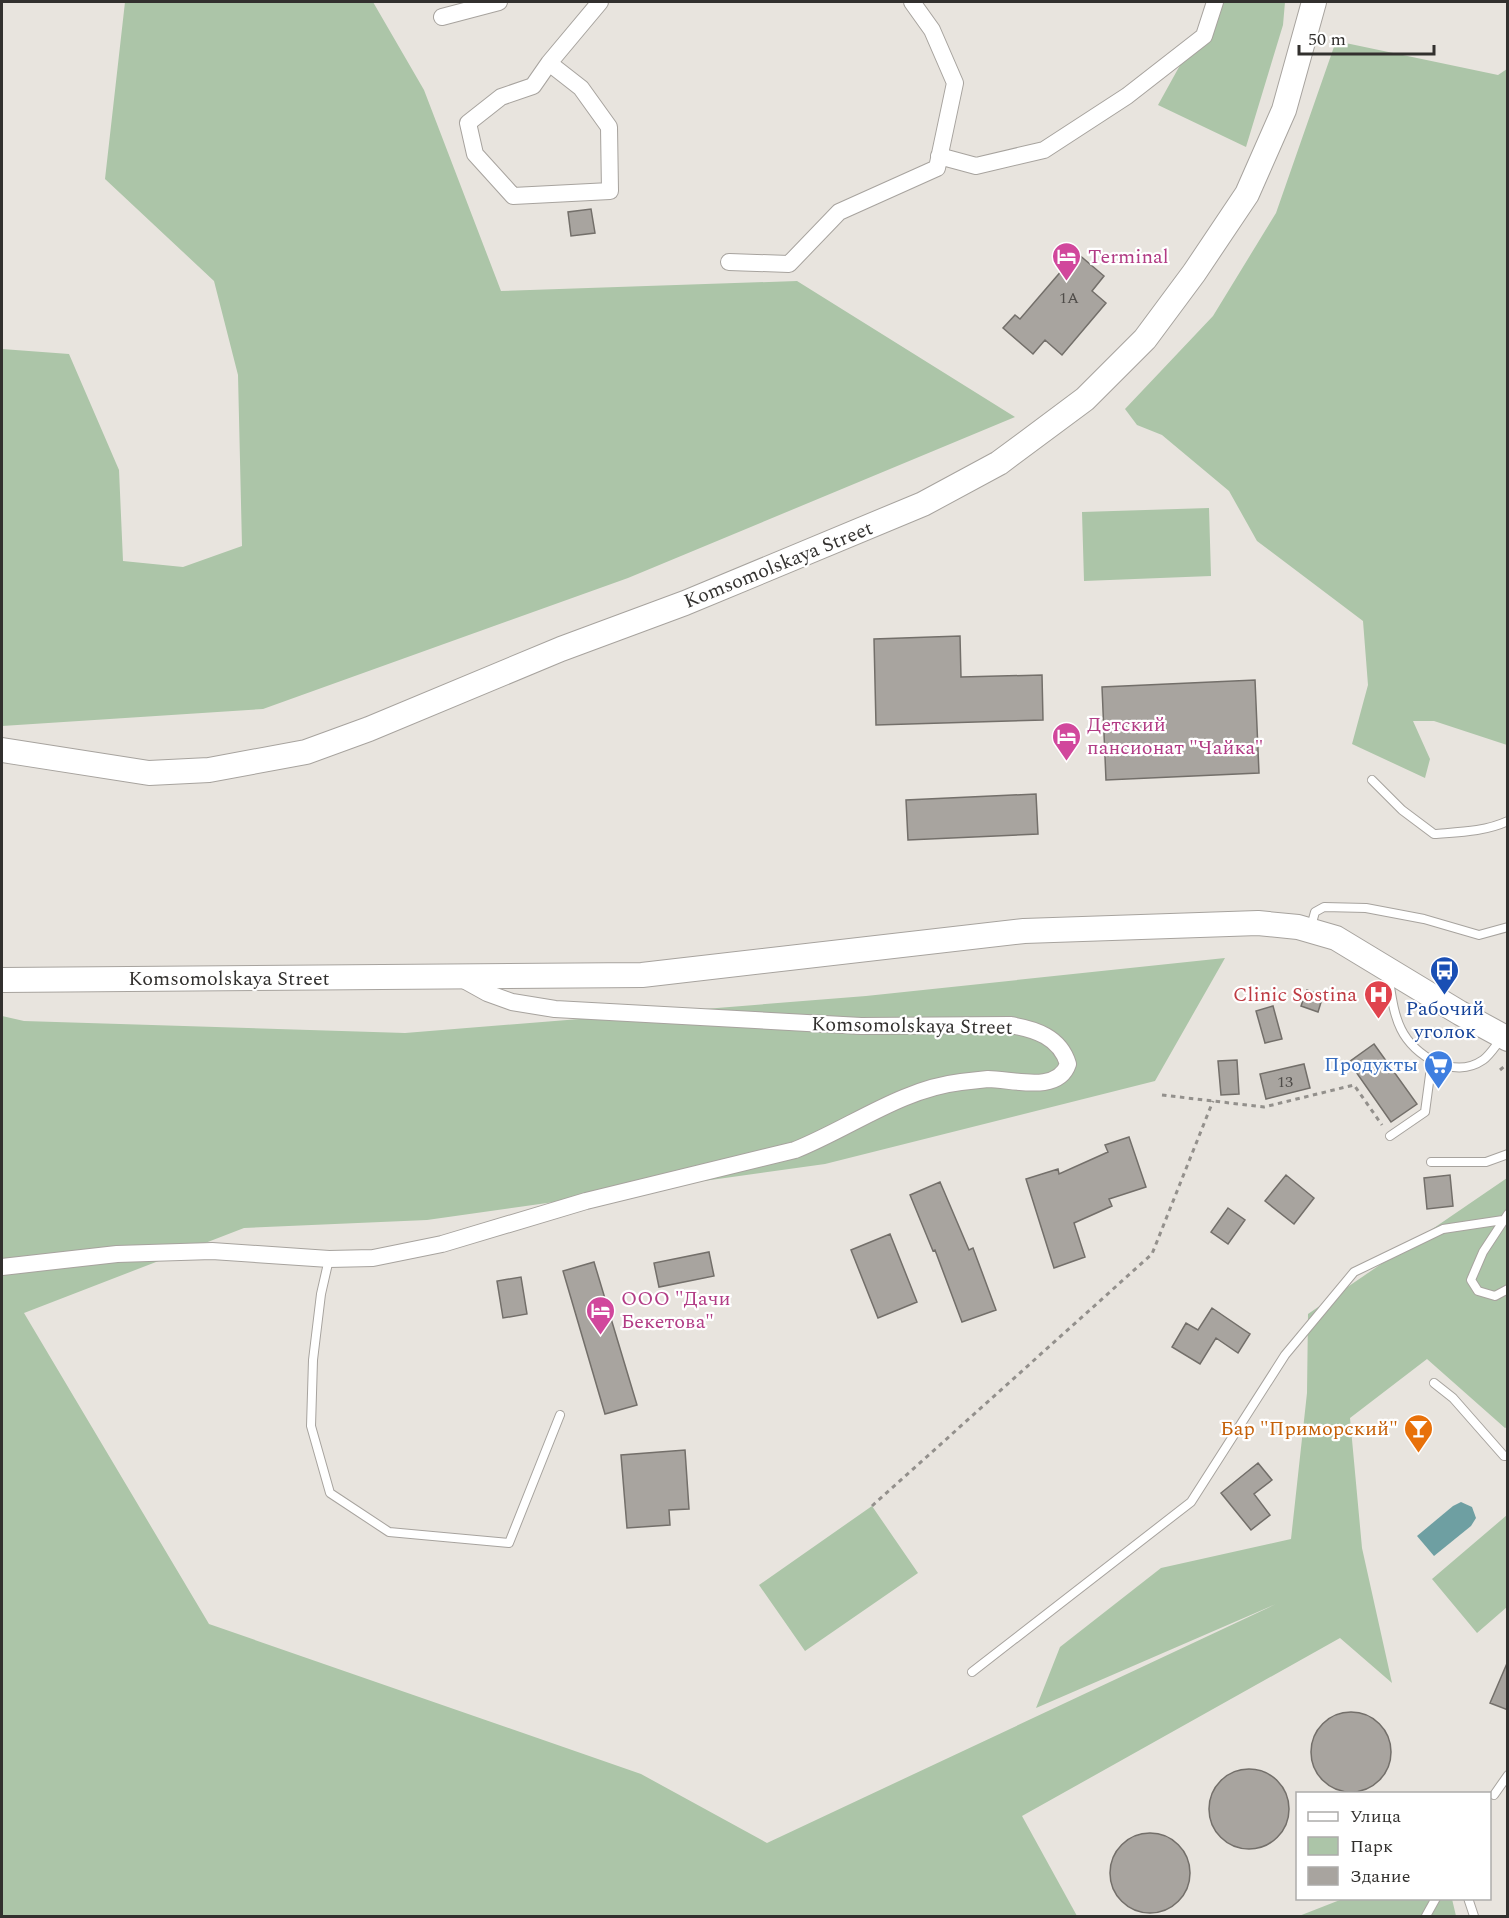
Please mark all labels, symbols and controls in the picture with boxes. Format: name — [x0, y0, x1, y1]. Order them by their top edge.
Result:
scale bar — [1299, 18, 1434, 56]
text: 50 m — [1308, 26, 1346, 53]
hotel icon: Terminal — [1051, 240, 1083, 282]
place label: Terminal — [1088, 242, 1169, 272]
house number: 1А — [1059, 286, 1079, 310]
street label: Komsomolskaya Street — [679, 513, 877, 617]
place label: Детский пансионат "Чайка" — [1087, 710, 1264, 763]
hotel icon: Детский пансионат "Чайка" — [1050, 720, 1082, 762]
bus stop icon: Рабочий уголок — [1429, 954, 1461, 996]
street label: Komsomolskaya Street — [128, 964, 330, 994]
hospital icon: Clinic Sostina — [1362, 978, 1394, 1020]
place label: Clinic Sostina — [1233, 980, 1357, 1010]
place label: Рабочий уголок — [1406, 994, 1484, 1047]
street label: Komsomolskaya Street — [811, 1009, 1013, 1043]
supermarket icon: Продукты — [1423, 1048, 1455, 1090]
place label: Продукты — [1324, 1050, 1418, 1080]
house number: 13 — [1277, 1070, 1293, 1094]
place label: ООО "Дачи Бекетова" — [621, 1284, 731, 1337]
hotel icon: ООО "Дачи Бекетова" — [584, 1294, 616, 1336]
bar icon: Бар "Приморский" — [1403, 1412, 1435, 1454]
place label: Бар "Приморский" — [1220, 1414, 1398, 1444]
legend — [1296, 1792, 1491, 1900]
text: Улица — [1350, 1803, 1401, 1830]
text: Парк — [1350, 1833, 1393, 1860]
text: Здание — [1350, 1863, 1410, 1890]

